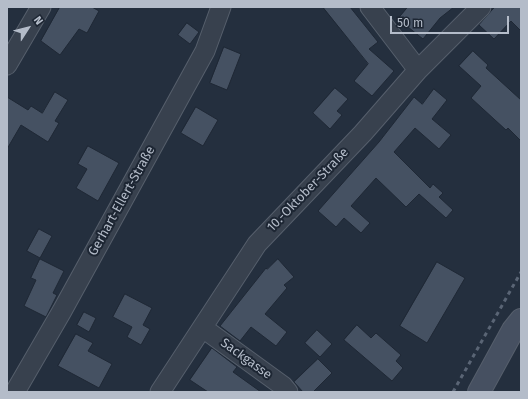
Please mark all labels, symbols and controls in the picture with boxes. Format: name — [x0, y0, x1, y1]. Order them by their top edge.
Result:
north arrow — [8, 8, 48, 48]
scale bar — [392, 8, 511, 34]
text: N — [31, 14, 46, 27]
text: 50 m — [397, 16, 423, 30]
street label: Gerhart-Ellert-Straße — [85, 143, 159, 259]
street label: 10.-Oktober-Straße — [264, 145, 352, 235]
street label: Sackgasse — [217, 335, 275, 383]

